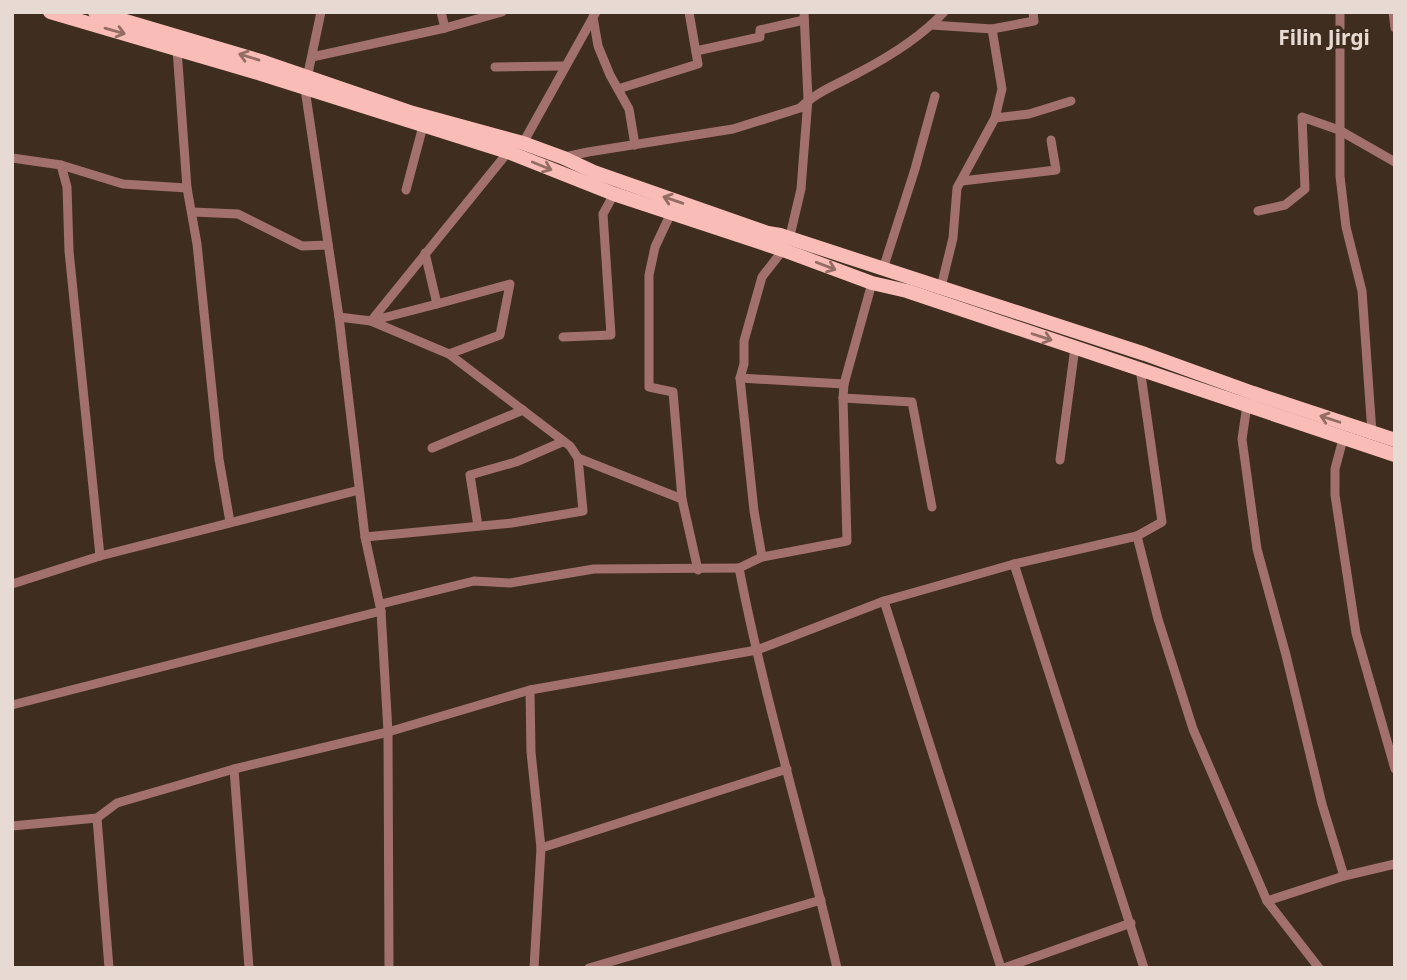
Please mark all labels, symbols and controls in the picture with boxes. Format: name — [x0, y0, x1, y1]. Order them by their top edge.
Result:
district label: Filin Jirgi — [1278, 23, 1370, 51]
one-way arrow — [104, 26, 126, 39]
one-way arrow — [238, 50, 260, 63]
one-way arrow — [531, 160, 553, 173]
one-way arrow — [662, 193, 684, 205]
one-way arrow — [815, 260, 837, 273]
one-way arrow — [1031, 331, 1053, 344]
one-way arrow — [1319, 412, 1341, 425]

